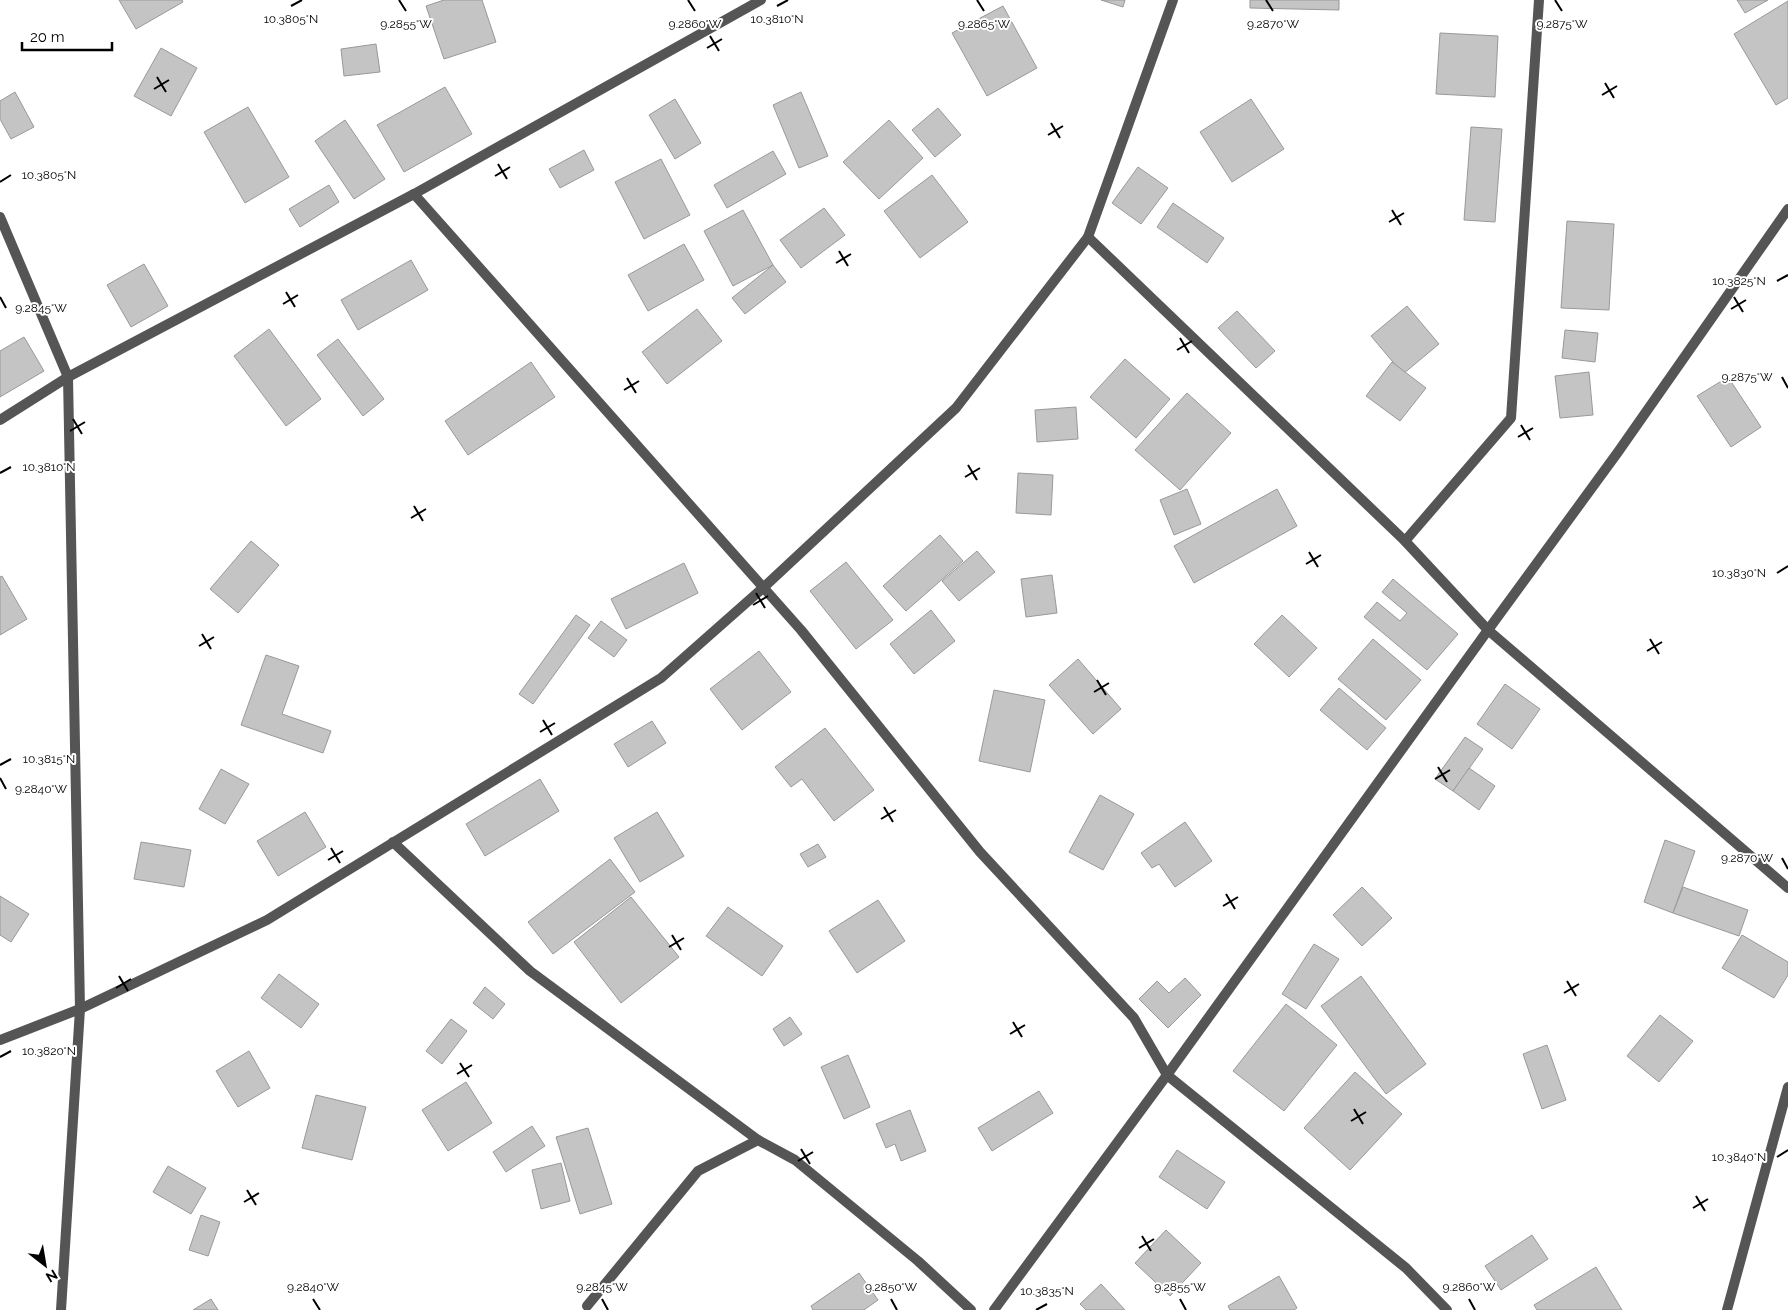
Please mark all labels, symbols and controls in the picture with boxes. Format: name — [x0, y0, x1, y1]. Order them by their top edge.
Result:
text: 10.3805°N — [264, 12, 318, 26]
text: 10.3810°N — [751, 12, 803, 26]
text: 9.2855°W — [380, 17, 432, 31]
text: 9.2860°W — [669, 17, 722, 31]
text: 9.2865°W — [958, 17, 1011, 31]
text: 9.2870°W — [1247, 17, 1299, 31]
text: 9.2875°W — [1536, 17, 1588, 31]
scale bar — [22, 20, 112, 52]
text: 20 m — [30, 28, 65, 46]
text: 10.3805°N — [22, 168, 76, 182]
text: 10.3825°N — [1712, 274, 1766, 288]
text: 9.2845°W — [15, 301, 67, 315]
text: 9.2875°W — [1721, 370, 1773, 384]
text: 10.3810°N — [23, 460, 75, 474]
text: 10.3830°N — [1712, 566, 1766, 580]
text: 10.3815°N — [23, 752, 75, 766]
text: 9.2840°W — [15, 782, 67, 796]
text: 9.2870°W — [1721, 851, 1773, 865]
text: 10.3820°N — [22, 1044, 76, 1058]
text: 10.3840°N — [1712, 1150, 1766, 1164]
north arrow — [20, 1240, 70, 1290]
text: N — [43, 1267, 60, 1286]
text: 9.2840°W — [287, 1280, 339, 1294]
text: 9.2845°W — [576, 1280, 628, 1294]
text: 9.2850°W — [865, 1280, 917, 1294]
text: 9.2855°W — [1154, 1280, 1206, 1294]
text: 9.2860°W — [1443, 1280, 1496, 1294]
text: 10.3835°N — [1020, 1284, 1074, 1298]

